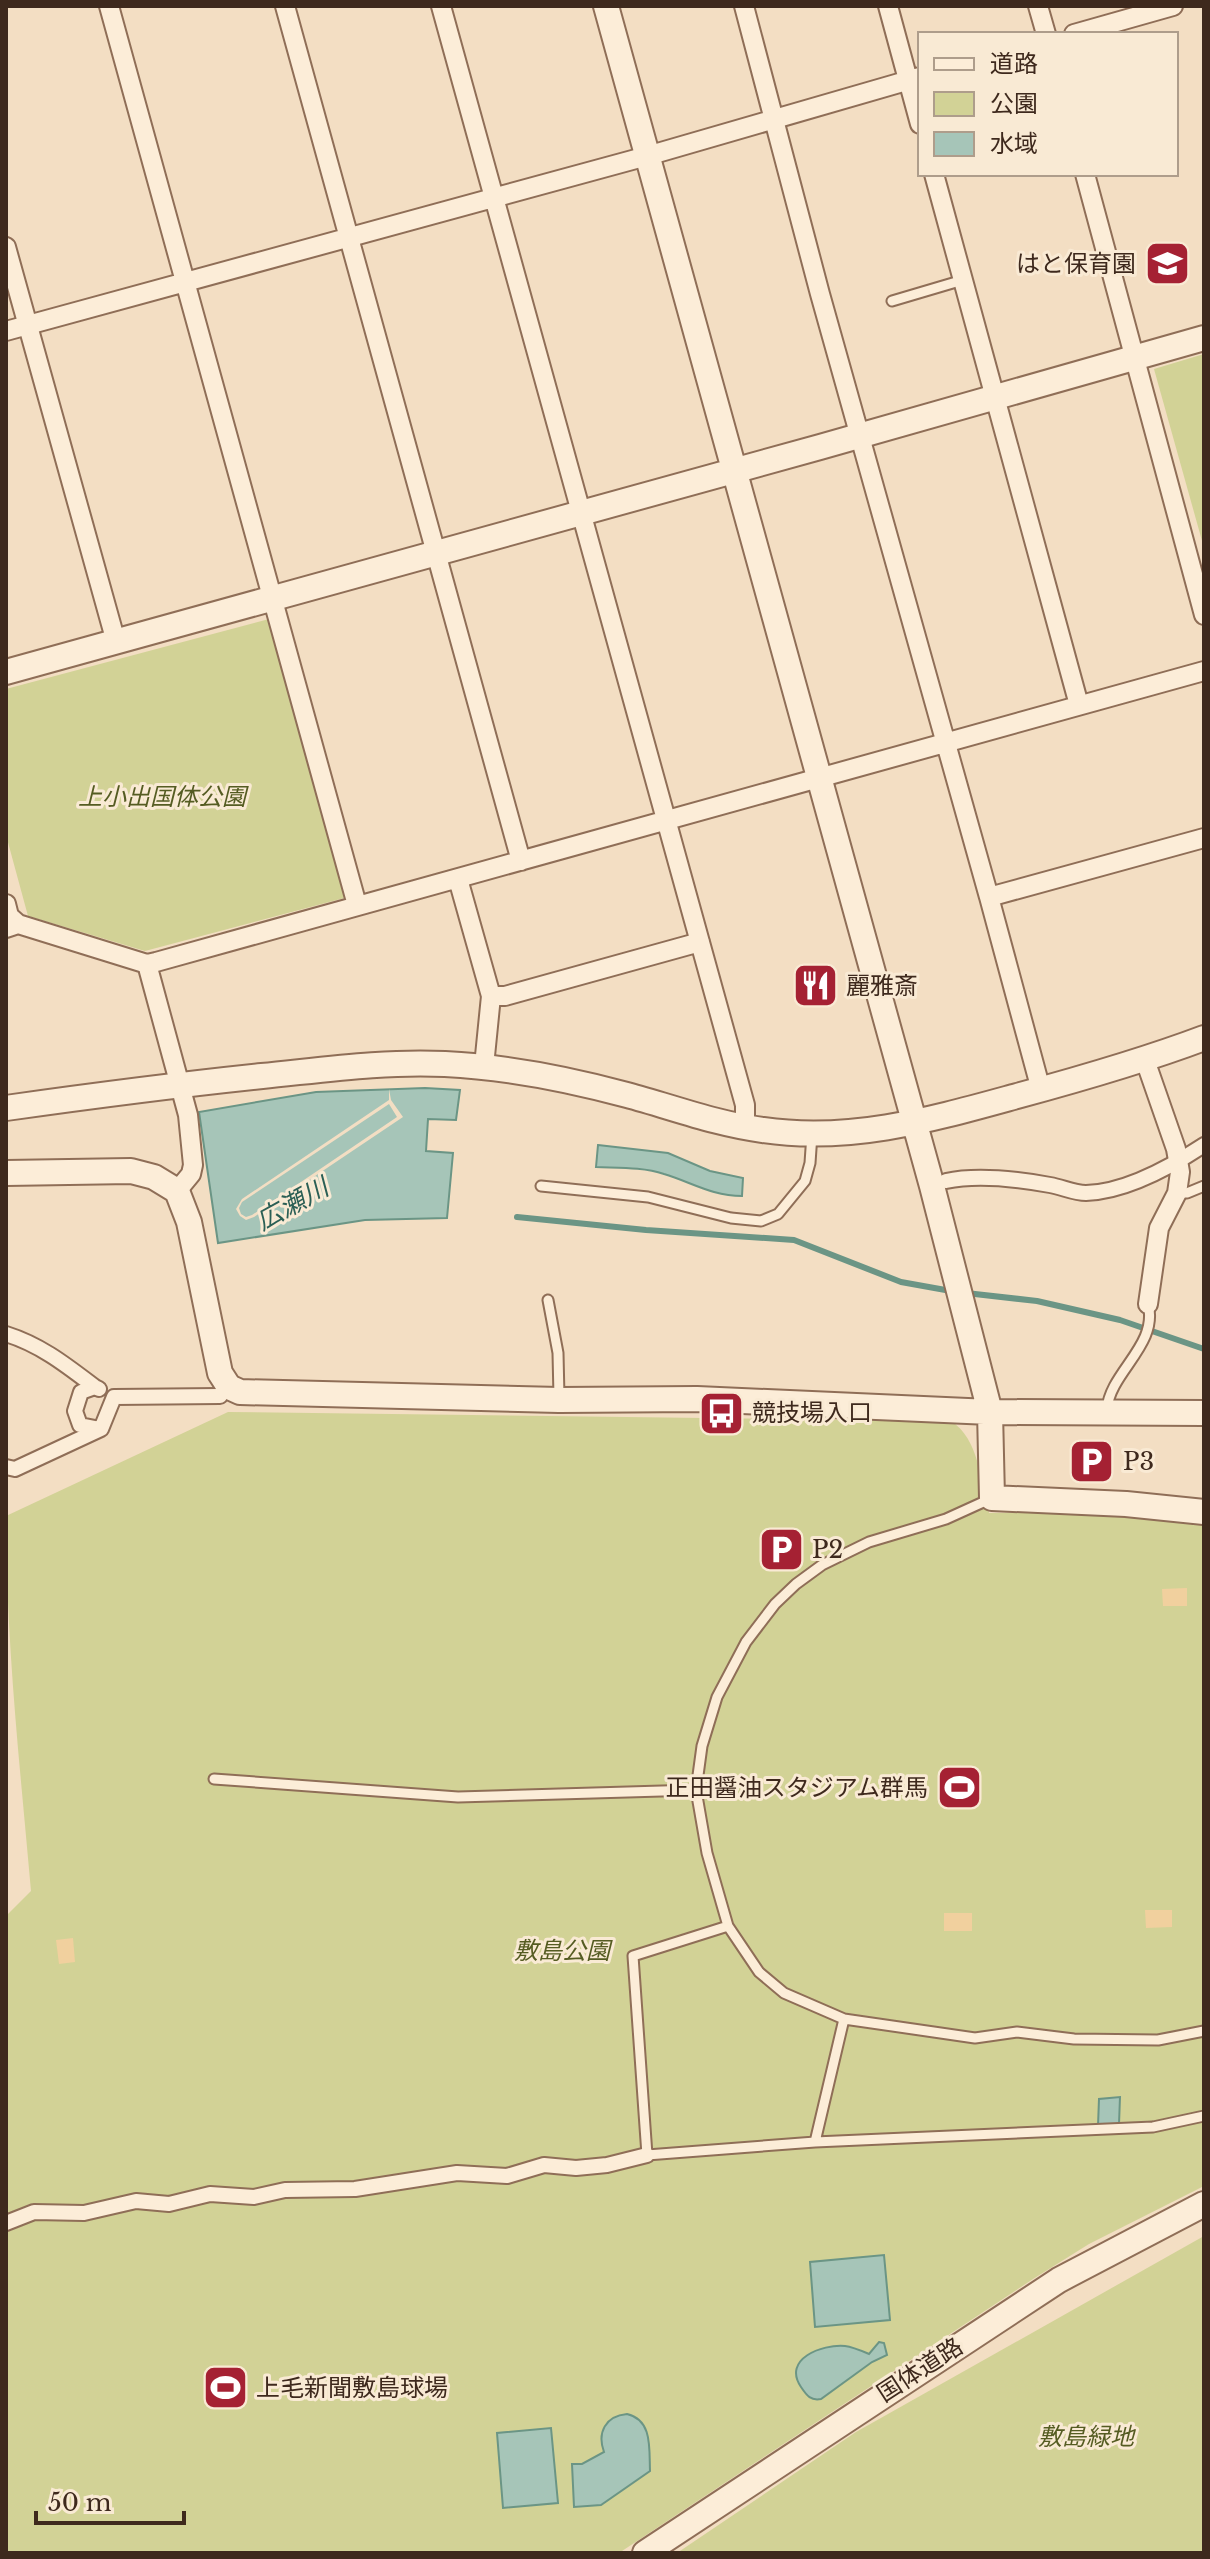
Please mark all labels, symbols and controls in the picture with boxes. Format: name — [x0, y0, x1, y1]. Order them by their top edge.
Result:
legend — [918, 32, 1178, 176]
text: 道路 — [990, 49, 1038, 78]
text: 公園 — [990, 89, 1038, 118]
text: 水域 — [990, 129, 1038, 158]
school or university icon: はと保育園 — [1143, 240, 1191, 288]
place label: はと保育園 — [1016, 249, 1136, 278]
park label: 上小出国体公園 — [78, 782, 249, 811]
restaurant icon: 麗雅斎 — [791, 962, 839, 1010]
place label: 麗雅斎 — [846, 971, 918, 1000]
water label: 広瀬川 — [250, 1170, 336, 1237]
bus stop icon: 競技場入口 — [697, 1389, 745, 1437]
place label: 競技場入口 — [752, 1398, 872, 1427]
parking icon: P3 — [1068, 1438, 1116, 1486]
place label: P3 — [1123, 1447, 1154, 1476]
parking icon: P2 — [757, 1526, 805, 1574]
place label: P2 — [812, 1535, 843, 1564]
sports icon: 正田醤油スタジアム群馬 — [935, 1764, 983, 1812]
place label: 正田醤油スタジアム群馬 — [666, 1773, 928, 1802]
park label: 敷島公園 — [514, 1936, 613, 1965]
street label: 国体道路 — [872, 2331, 968, 2408]
sports icon: 上毛新聞敷島球場 — [201, 2364, 249, 2412]
place label: 上毛新聞敷島球場 — [256, 2373, 448, 2402]
park label: 敷島緑地 — [1038, 2422, 1137, 2451]
scale bar — [36, 2475, 184, 2525]
text: 50 m — [48, 2488, 112, 2517]

